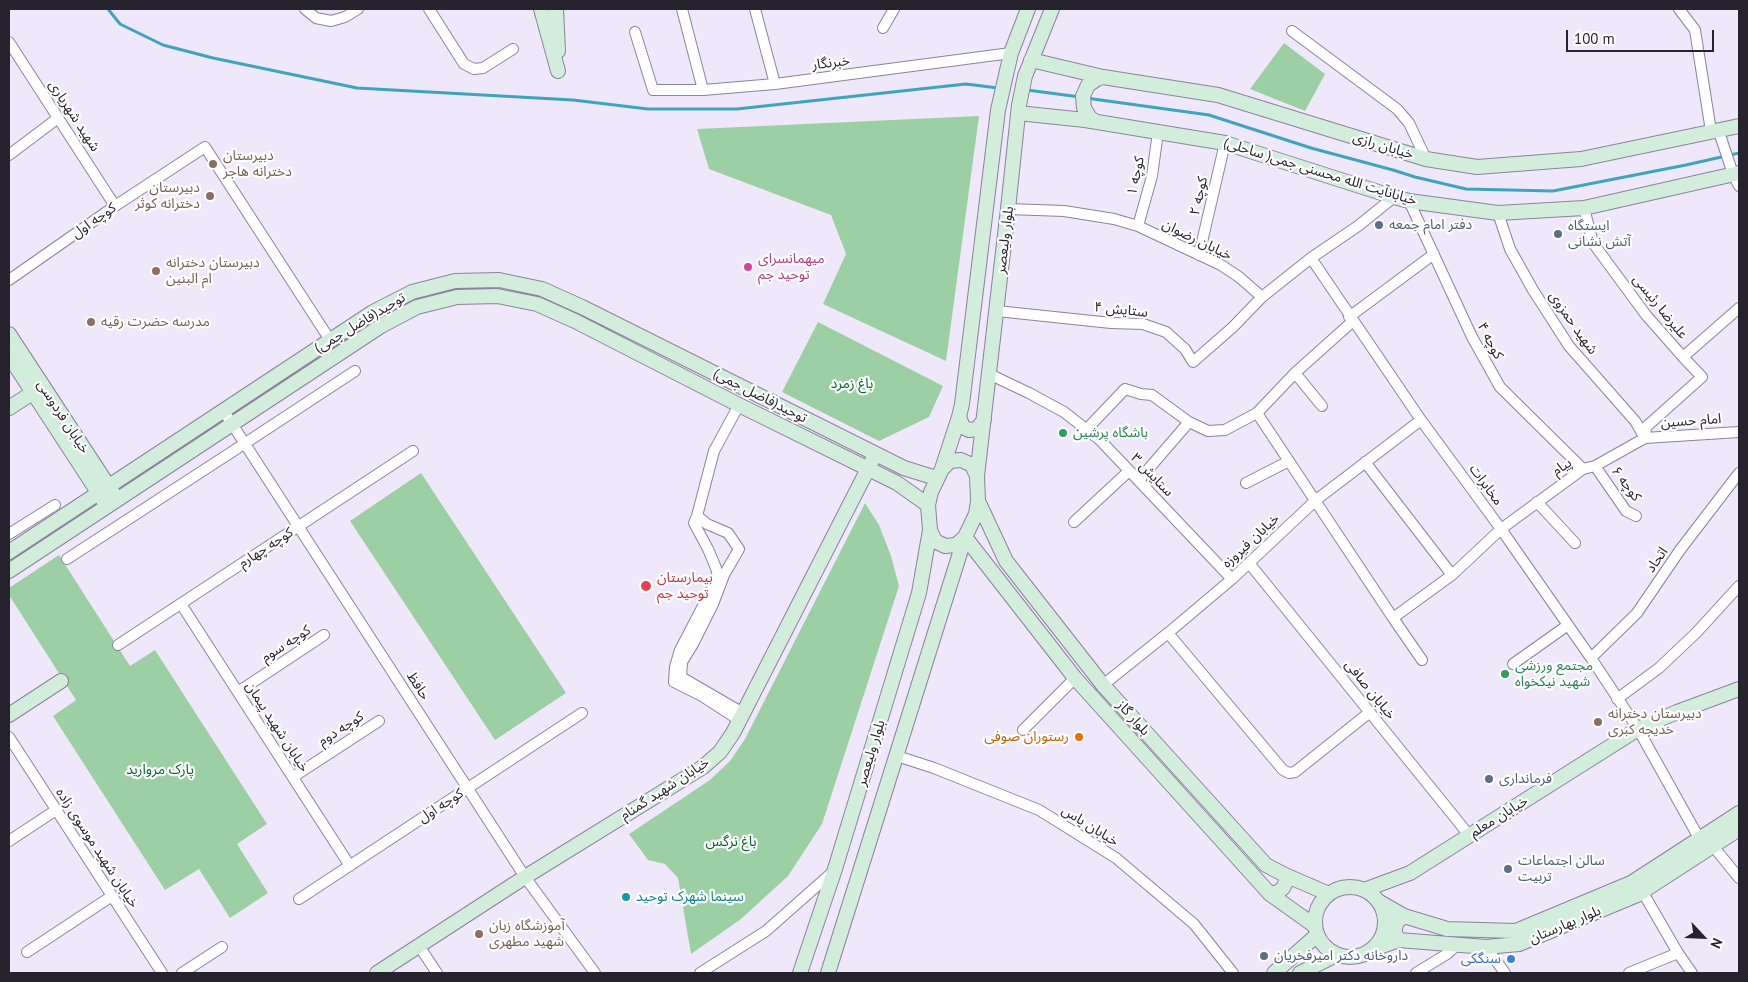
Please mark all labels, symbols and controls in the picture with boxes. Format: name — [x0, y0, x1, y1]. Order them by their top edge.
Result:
scale bar — [1568, 20, 1716, 52]
text: 100 m — [1574, 29, 1615, 48]
street label: خبرنگار — [811, 52, 851, 74]
street label: شهید شهریاری — [45, 77, 103, 155]
street label: خیابان رازی — [1351, 129, 1415, 163]
street label: خیابانآیت الله محسنی جمی( ساحلی) — [1221, 135, 1419, 209]
place label: دبیرستان دخترانه هاجر — [223, 148, 292, 180]
street label: کوچه ۱ — [1124, 155, 1148, 197]
marker: دبیرستان دخترانه هاجر — [207, 158, 219, 170]
street label: کوچه ۲ — [1186, 175, 1212, 217]
place label: دبیرستان دخترانه کوثر — [135, 180, 200, 212]
marker: دبیرستان دخترانه کوثر — [204, 190, 216, 202]
street label: کوچه اول — [69, 200, 119, 242]
street label: بلوار ولیعصر — [993, 205, 1017, 275]
street label: خیابان رضوان — [1159, 216, 1235, 264]
place label: دفتر امام جمعه — [1389, 217, 1472, 233]
place label: ایستگاه آتش نشانی — [1568, 218, 1631, 250]
marker: دفتر امام جمعه — [1373, 219, 1385, 231]
marker: ایستگاه آتش نشانی — [1552, 228, 1564, 240]
place label: میهمانسرای توحید جم — [758, 251, 825, 284]
place label: دبیرستان دخترانه ام البنین — [166, 255, 260, 288]
marker: میهمانسرای توحید جم — [742, 261, 754, 273]
marker: دبیرستان دخترانه ام البنین — [150, 265, 162, 277]
street label: علیرضا رئیسی — [1629, 271, 1691, 343]
street label: شهید حمزوی — [1545, 288, 1601, 358]
street label: توحید(فاضل جمی) — [311, 289, 409, 357]
street label: ستایش ۴ — [1093, 299, 1149, 321]
place label: مدرسه حضرت رقیه — [101, 314, 210, 330]
marker: مدرسه حضرت رقیه — [85, 316, 97, 328]
street label: کوچه ۴ — [1473, 320, 1507, 362]
street label: توحید(فاضل جمی) — [710, 365, 810, 427]
park label: باغ زمرد — [831, 376, 873, 392]
street label: خیابان فردوسی — [33, 377, 93, 457]
street label: امام حسین — [1660, 410, 1722, 432]
place label: باشگاه پرشین — [1073, 425, 1148, 441]
marker: باشگاه پرشین — [1057, 427, 1069, 439]
street label: ستایش ۳ — [1127, 450, 1177, 500]
street label: پیام — [1549, 454, 1575, 480]
street label: مخابرات — [1466, 461, 1506, 509]
street label: کوچه ۶ — [1608, 463, 1644, 505]
street label: خیابان فیروزه — [1219, 510, 1283, 572]
street label: کوچه چهارم — [235, 524, 297, 572]
street label: اتحاد — [1642, 544, 1672, 576]
place label: بیمارستان توحید جم — [657, 570, 713, 602]
marker: بیمارستان توحید جم — [639, 579, 653, 593]
street label: کوچه سوم — [258, 622, 314, 666]
street label: خیابان صافی — [1341, 657, 1399, 723]
place label: مجتمع ورزشی شهید نیکخواه — [1515, 658, 1593, 690]
marker: مجتمع ورزشی شهید نیکخواه — [1499, 668, 1511, 680]
street label: حافظ — [403, 669, 433, 703]
street label: خیابان شهید پیمان — [242, 679, 312, 775]
street label: بلوار گاز — [1113, 697, 1153, 739]
place label: دبیرستان دخترانه خدیجه کبری — [1608, 706, 1702, 739]
street label: کوچه دوم — [315, 708, 367, 750]
marker: دبیرستان دخترانه خدیجه کبری — [1592, 716, 1604, 728]
street label: بلوار ولیعصر — [853, 718, 889, 788]
place label: رستوران صوفی — [984, 729, 1069, 745]
marker: رستوران صوفی — [1073, 731, 1085, 743]
street label: خیابان شهید گمنام — [617, 754, 713, 824]
park label: پارک مروارید — [126, 762, 194, 778]
place label: فرمانداری — [1499, 771, 1552, 787]
marker: فرمانداری — [1483, 773, 1495, 785]
street label: خیابان شهید موسوی زاده — [52, 785, 142, 911]
street label: کوچه اول — [415, 785, 467, 827]
street label: خیابان معلم — [1467, 793, 1531, 841]
street label: خیابان یاس — [1058, 802, 1122, 850]
park label: باغ نرگس — [706, 834, 756, 850]
place label: سالن اجتماعات تربیت — [1518, 853, 1605, 886]
marker: سالن اجتماعات تربیت — [1502, 863, 1514, 875]
place label: سینما شهرک توحید — [636, 889, 744, 905]
marker: سینما شهرک توحید — [620, 891, 632, 903]
street label: بلوار بهارستان — [1527, 902, 1603, 948]
north arrow — [1678, 912, 1728, 962]
place label: آموزشگاه زبان شهید مطهری — [489, 918, 565, 950]
marker: آموزشگاه زبان شهید مطهری — [473, 928, 485, 940]
text: N — [1706, 935, 1727, 951]
place label: داروخانه دکتر امیرفخریان — [1274, 948, 1408, 964]
marker: داروخانه دکتر امیرفخریان — [1258, 950, 1270, 962]
place label: سنگکی — [1461, 951, 1501, 967]
marker: سنگکی — [1505, 953, 1517, 965]

